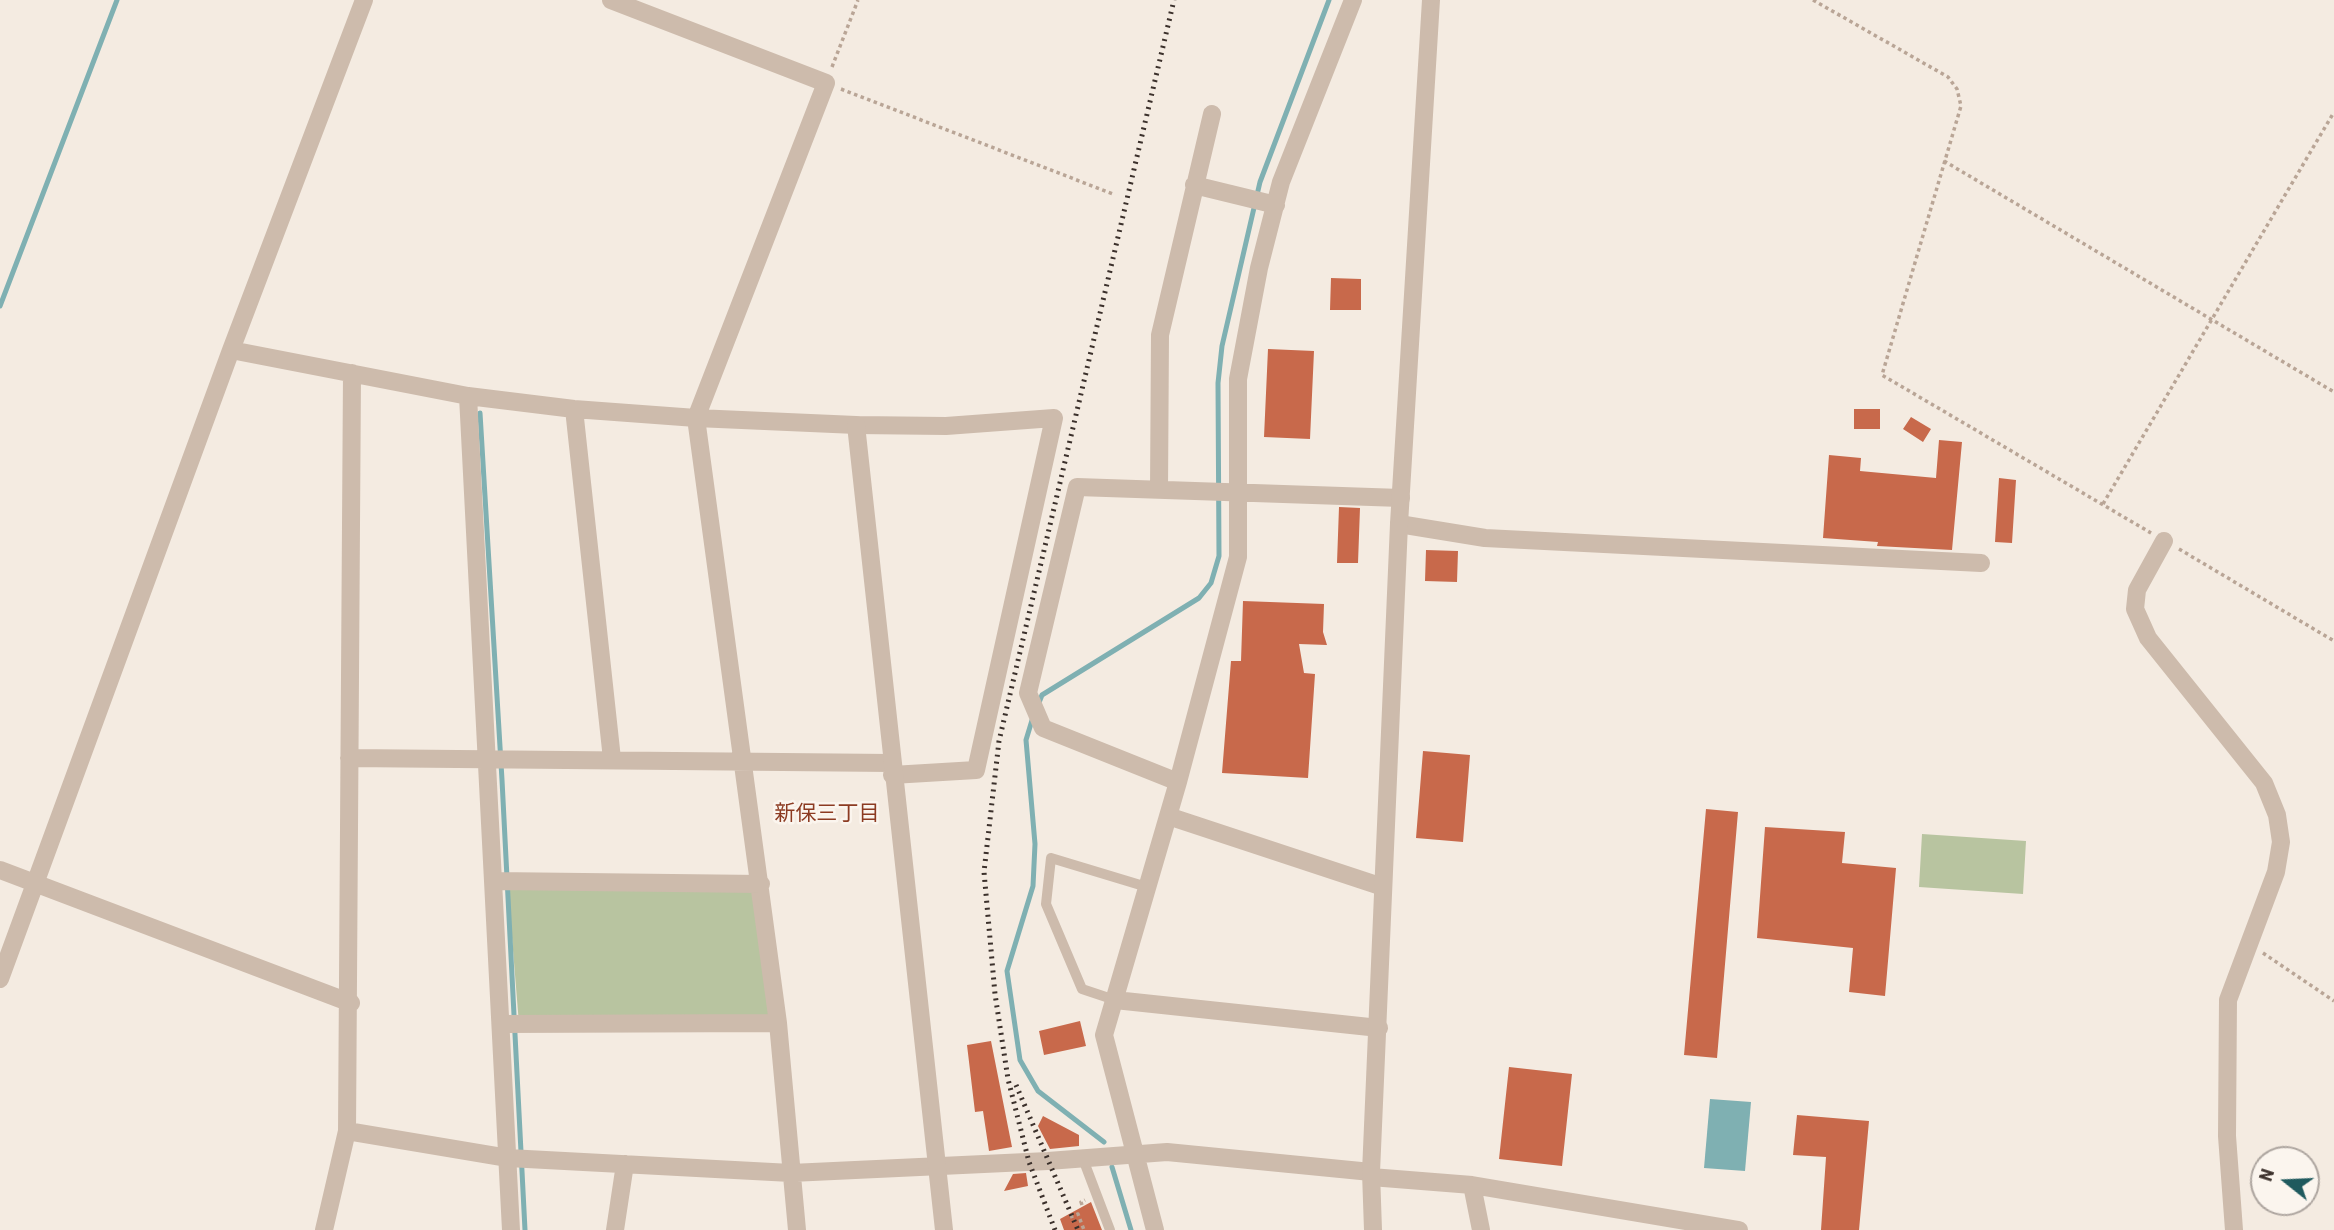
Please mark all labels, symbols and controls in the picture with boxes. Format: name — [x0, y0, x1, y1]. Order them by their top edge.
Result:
district label: 新保三丁目 — [775, 802, 879, 828]
north arrow — [2250, 1146, 2320, 1216]
text: N — [2254, 1166, 2279, 1184]

